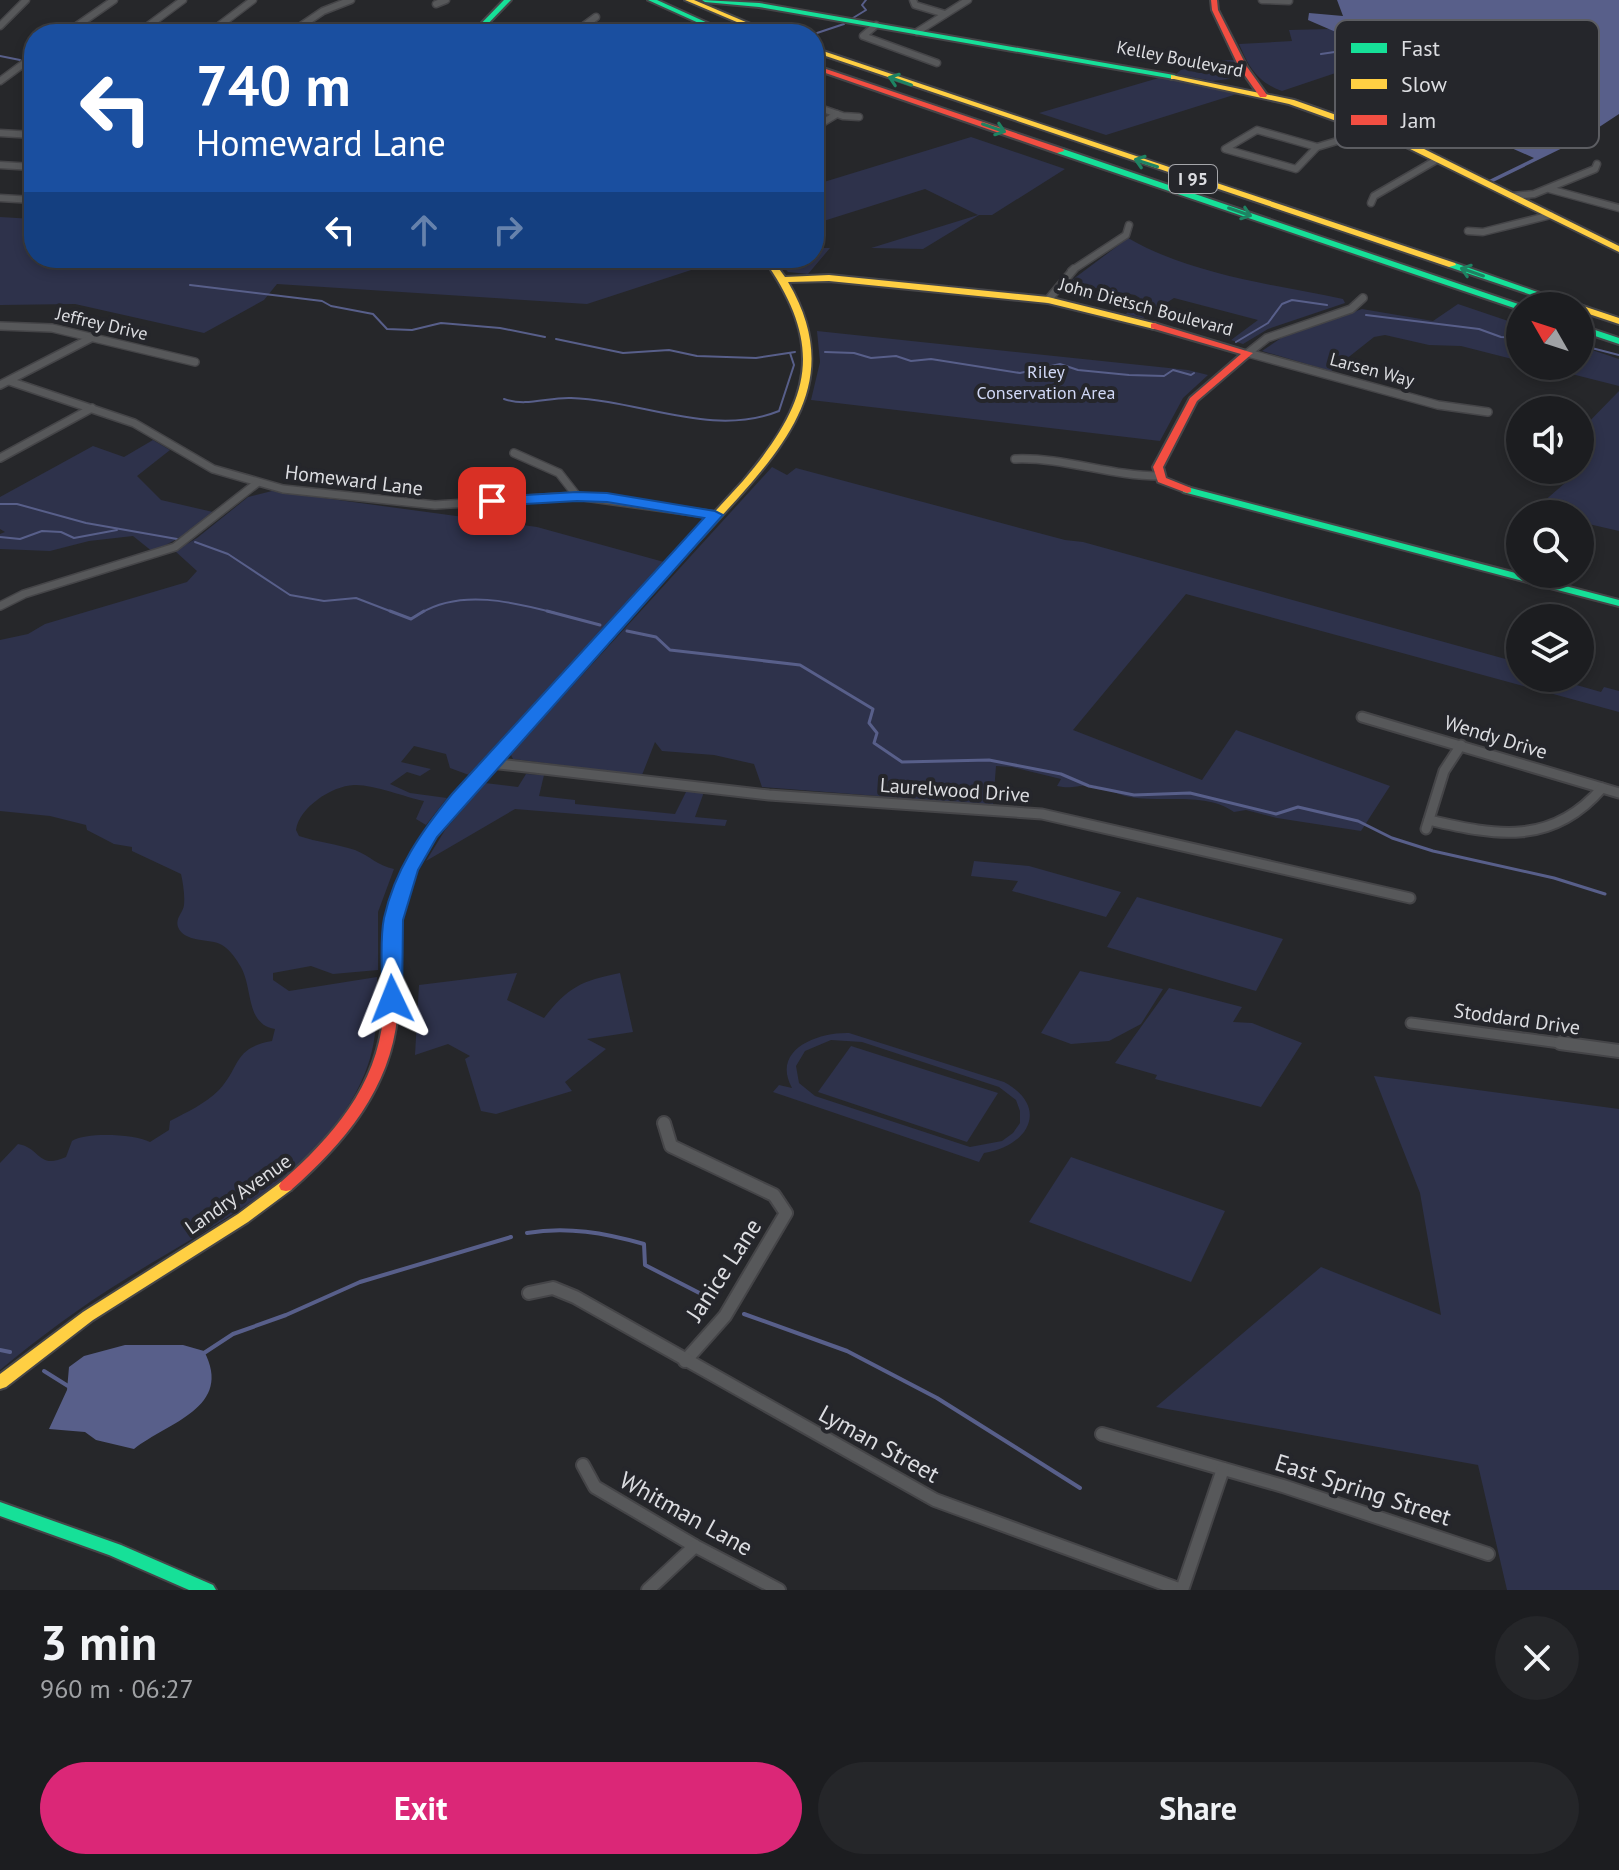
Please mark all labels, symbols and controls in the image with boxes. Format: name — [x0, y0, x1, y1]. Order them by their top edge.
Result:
legend — [1335, 20, 1599, 148]
text: Fast — [1401, 34, 1441, 62]
street label: Kelley Boulevard — [1115, 35, 1245, 82]
text: 740 m — [196, 49, 351, 121]
icon: left — [64, 56, 168, 160]
text: Slow — [1401, 70, 1447, 98]
one-way arrow — [887, 72, 912, 87]
text: Jam — [1400, 106, 1436, 134]
text: Homeward Lane — [196, 119, 446, 166]
one-way arrow — [981, 122, 1006, 137]
one-way arrow — [1134, 155, 1159, 170]
road number: I 95 — [1169, 165, 1217, 193]
one-way arrow — [1227, 206, 1252, 221]
icon: left — [318, 208, 362, 252]
icon: ahead — [402, 208, 446, 252]
icon: right — [486, 208, 530, 252]
one-way arrow — [1460, 264, 1485, 279]
street label: John Dietsch Boulevard — [1056, 272, 1235, 341]
north arrow — [1506, 292, 1594, 380]
map controls — [1506, 292, 1594, 692]
street label: Jeffrey Drive — [53, 302, 150, 345]
street label: Larsen Way — [1327, 347, 1417, 392]
park label: Riley Conservation Area — [977, 360, 1115, 404]
button: sound — [1506, 396, 1594, 484]
street label: Homeward Lane — [284, 459, 424, 501]
pin — [458, 467, 526, 535]
icon: arrive — [470, 479, 514, 523]
button: search — [1506, 500, 1594, 588]
button: layers — [1506, 604, 1594, 692]
street label: Wendy Drive — [1441, 709, 1551, 765]
street label: Laurelwood Drive — [879, 772, 1031, 808]
position arrow — [350, 957, 434, 1041]
street label: Stoddard Drive — [1452, 997, 1582, 1041]
street label: Landry Avenue — [180, 1148, 296, 1240]
street label: Janice Lane — [678, 1212, 768, 1328]
street label: Lyman Street — [813, 1398, 945, 1489]
street label: East Spring Street — [1271, 1446, 1455, 1533]
street label: Whitman Lane — [614, 1464, 758, 1563]
text: 3 min — [40, 1611, 157, 1673]
button: close — [1495, 1616, 1579, 1700]
text: 960 m · 06:27 — [40, 1672, 194, 1705]
button: Exit — [40, 1762, 802, 1854]
button: Share — [818, 1762, 1579, 1854]

